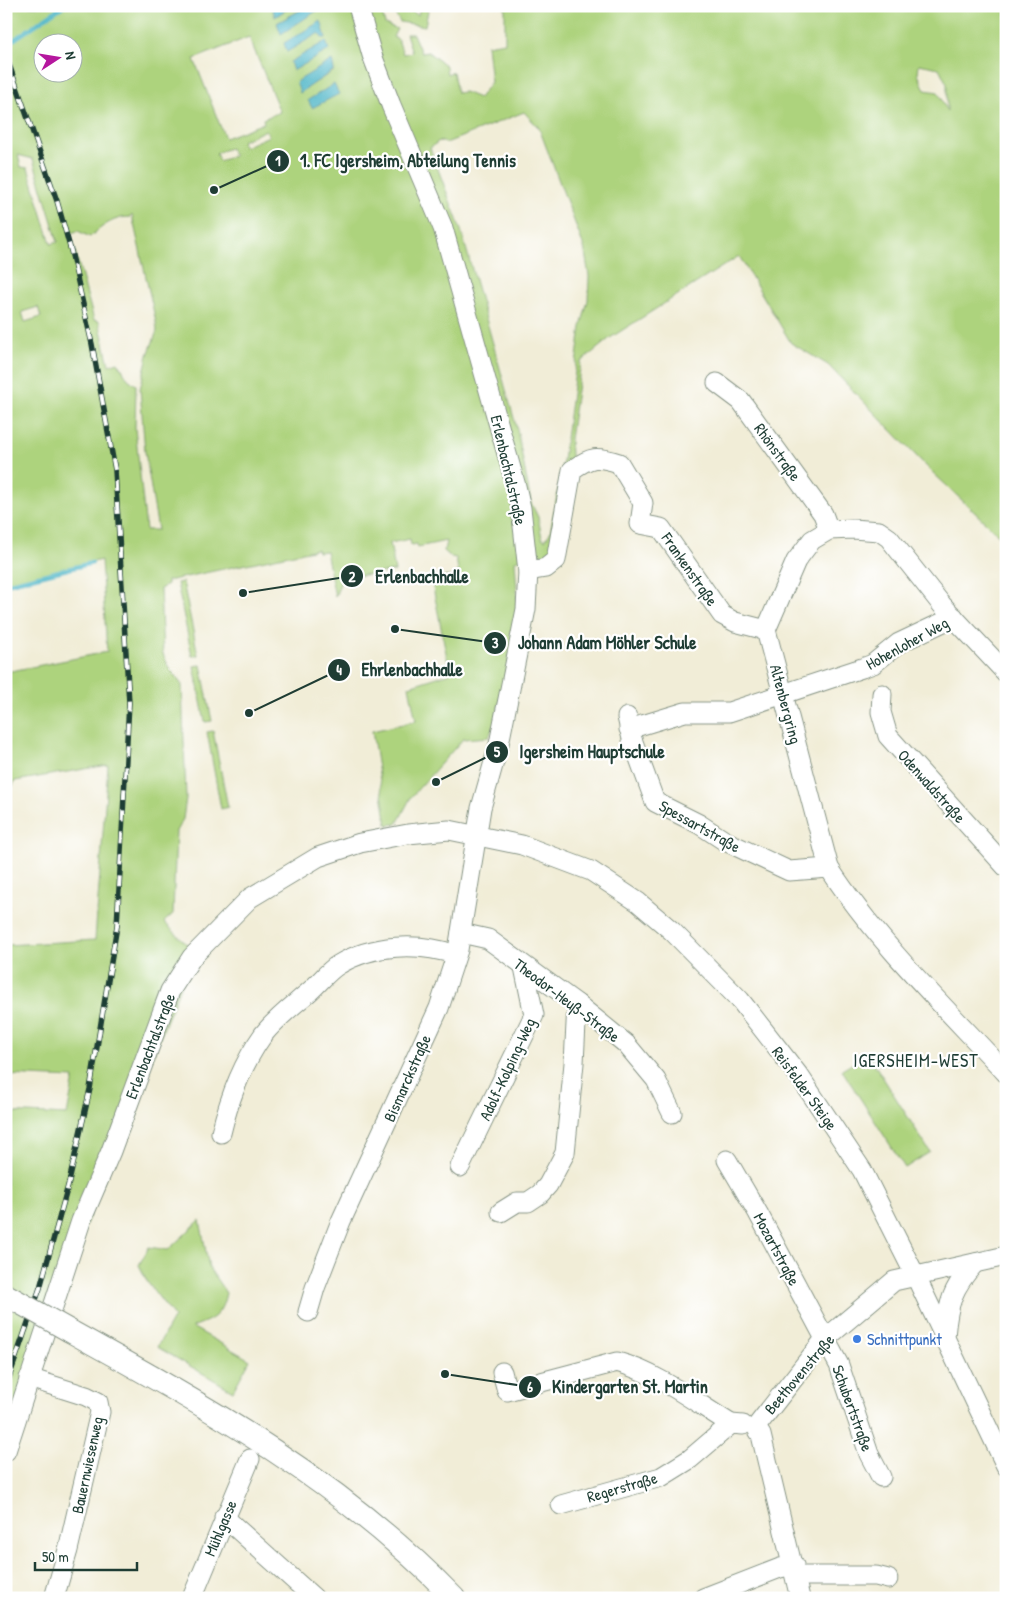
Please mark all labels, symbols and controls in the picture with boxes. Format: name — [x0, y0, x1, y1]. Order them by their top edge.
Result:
north arrow — [32, 32, 82, 82]
text: N — [61, 50, 81, 61]
callout: 1. FC Igersheim, Abteilung Tennis — [265, 144, 526, 177]
text: 1. FC Igersheim, Abteilung Tennis — [300, 148, 516, 174]
text: 1 — [275, 150, 281, 171]
street label: Erlenbachtalstraße — [486, 413, 532, 528]
street label: Rhönstraße — [750, 419, 807, 486]
street label: Frankenstraße — [656, 527, 724, 611]
callout: Erlenbachhalle — [340, 560, 478, 593]
text: Erlenbachhalle — [375, 564, 470, 589]
text: 2 — [348, 566, 356, 587]
street label: Hohenloher Weg — [862, 611, 952, 675]
callout: Johann Adam Möhler Schule — [483, 627, 706, 660]
text: Johann Adam Möhler Schule — [518, 630, 697, 655]
text: 3 — [492, 632, 499, 653]
callout: Ehrlenbachhalle — [327, 653, 473, 686]
text: Ehrlenbachhalle — [361, 657, 463, 682]
text: 4 — [336, 659, 342, 680]
street label: Altenbergring — [765, 662, 807, 746]
callout: Igersheim Hauptschule — [484, 735, 675, 768]
text: Igersheim Hauptschule — [519, 739, 666, 765]
text: 5 — [494, 741, 501, 762]
street label: Odenwaldstraße — [893, 745, 971, 828]
street label: Spessartstraße — [655, 795, 745, 858]
street label: Theodor-Heuß-Straße — [509, 953, 625, 1048]
street label: Erlenbachtalstraße — [120, 989, 181, 1102]
street label: Adolf-Kolping-Weg — [474, 1014, 540, 1124]
street label: Bismarckstraße — [378, 1030, 436, 1125]
street label: Reisfelder Steige — [767, 1042, 843, 1135]
district label: IGERSHEIM-WEST — [853, 1048, 979, 1073]
street label: Mozartstraße — [749, 1209, 806, 1290]
place label: Schnittpunkt — [867, 1328, 942, 1350]
street label: Beethovenstraße — [759, 1329, 839, 1419]
marker: Schnittpunkt — [851, 1333, 863, 1345]
street label: Schubertstraße — [827, 1362, 879, 1455]
callout: Kindergarten St. Martin — [517, 1370, 718, 1403]
text: Kindergarten St. Martin — [552, 1374, 708, 1400]
text: 6 — [527, 1376, 533, 1397]
street label: Bauernwiesenweg — [66, 1415, 108, 1515]
street label: Regerstraße — [584, 1466, 660, 1508]
street label: Mühlgasse — [198, 1496, 242, 1559]
scale bar — [35, 1539, 138, 1571]
text: 50 m — [42, 1546, 69, 1567]

